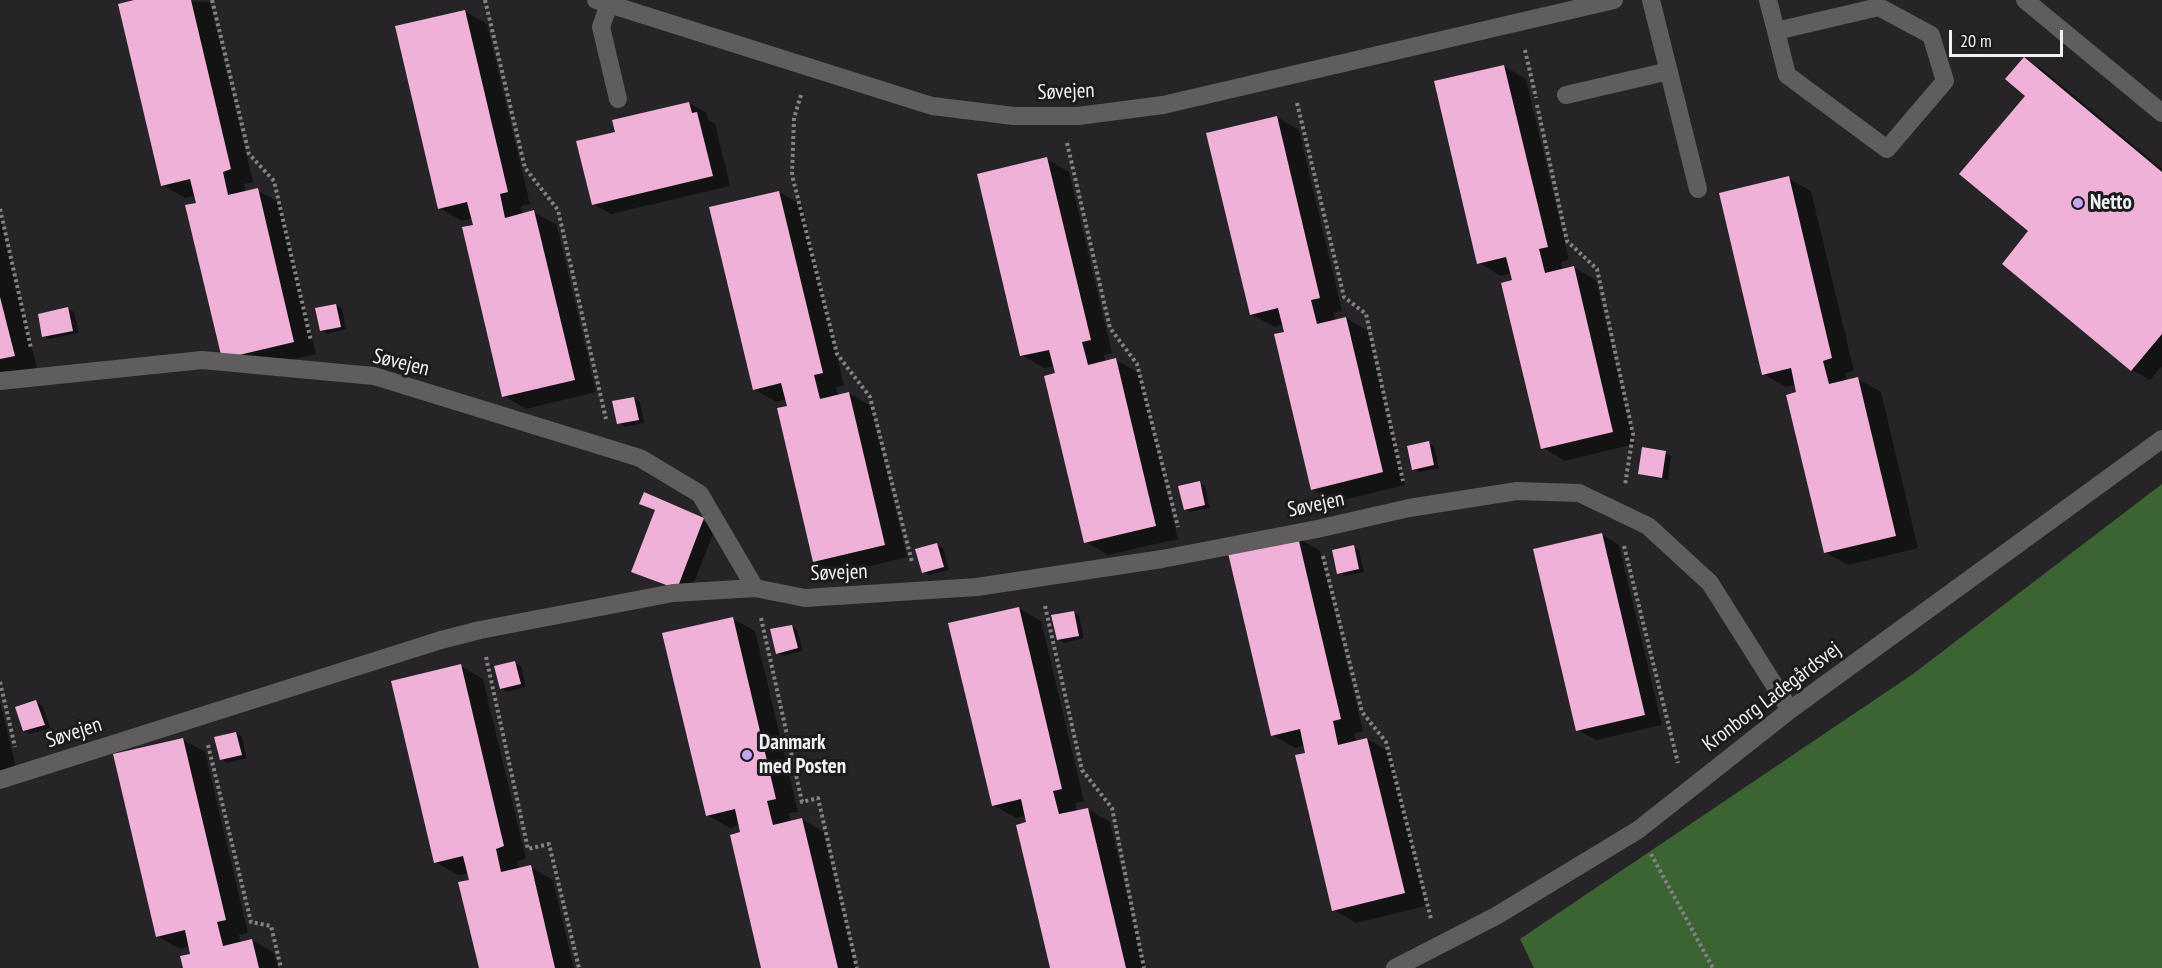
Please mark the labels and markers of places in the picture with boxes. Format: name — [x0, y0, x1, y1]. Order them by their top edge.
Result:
place label: Netto — [2090, 190, 2132, 216]
marker: Netto — [2071, 196, 2085, 210]
place label: Danmark med Posten — [759, 730, 846, 780]
marker: Danmark med Posten — [740, 748, 754, 762]

